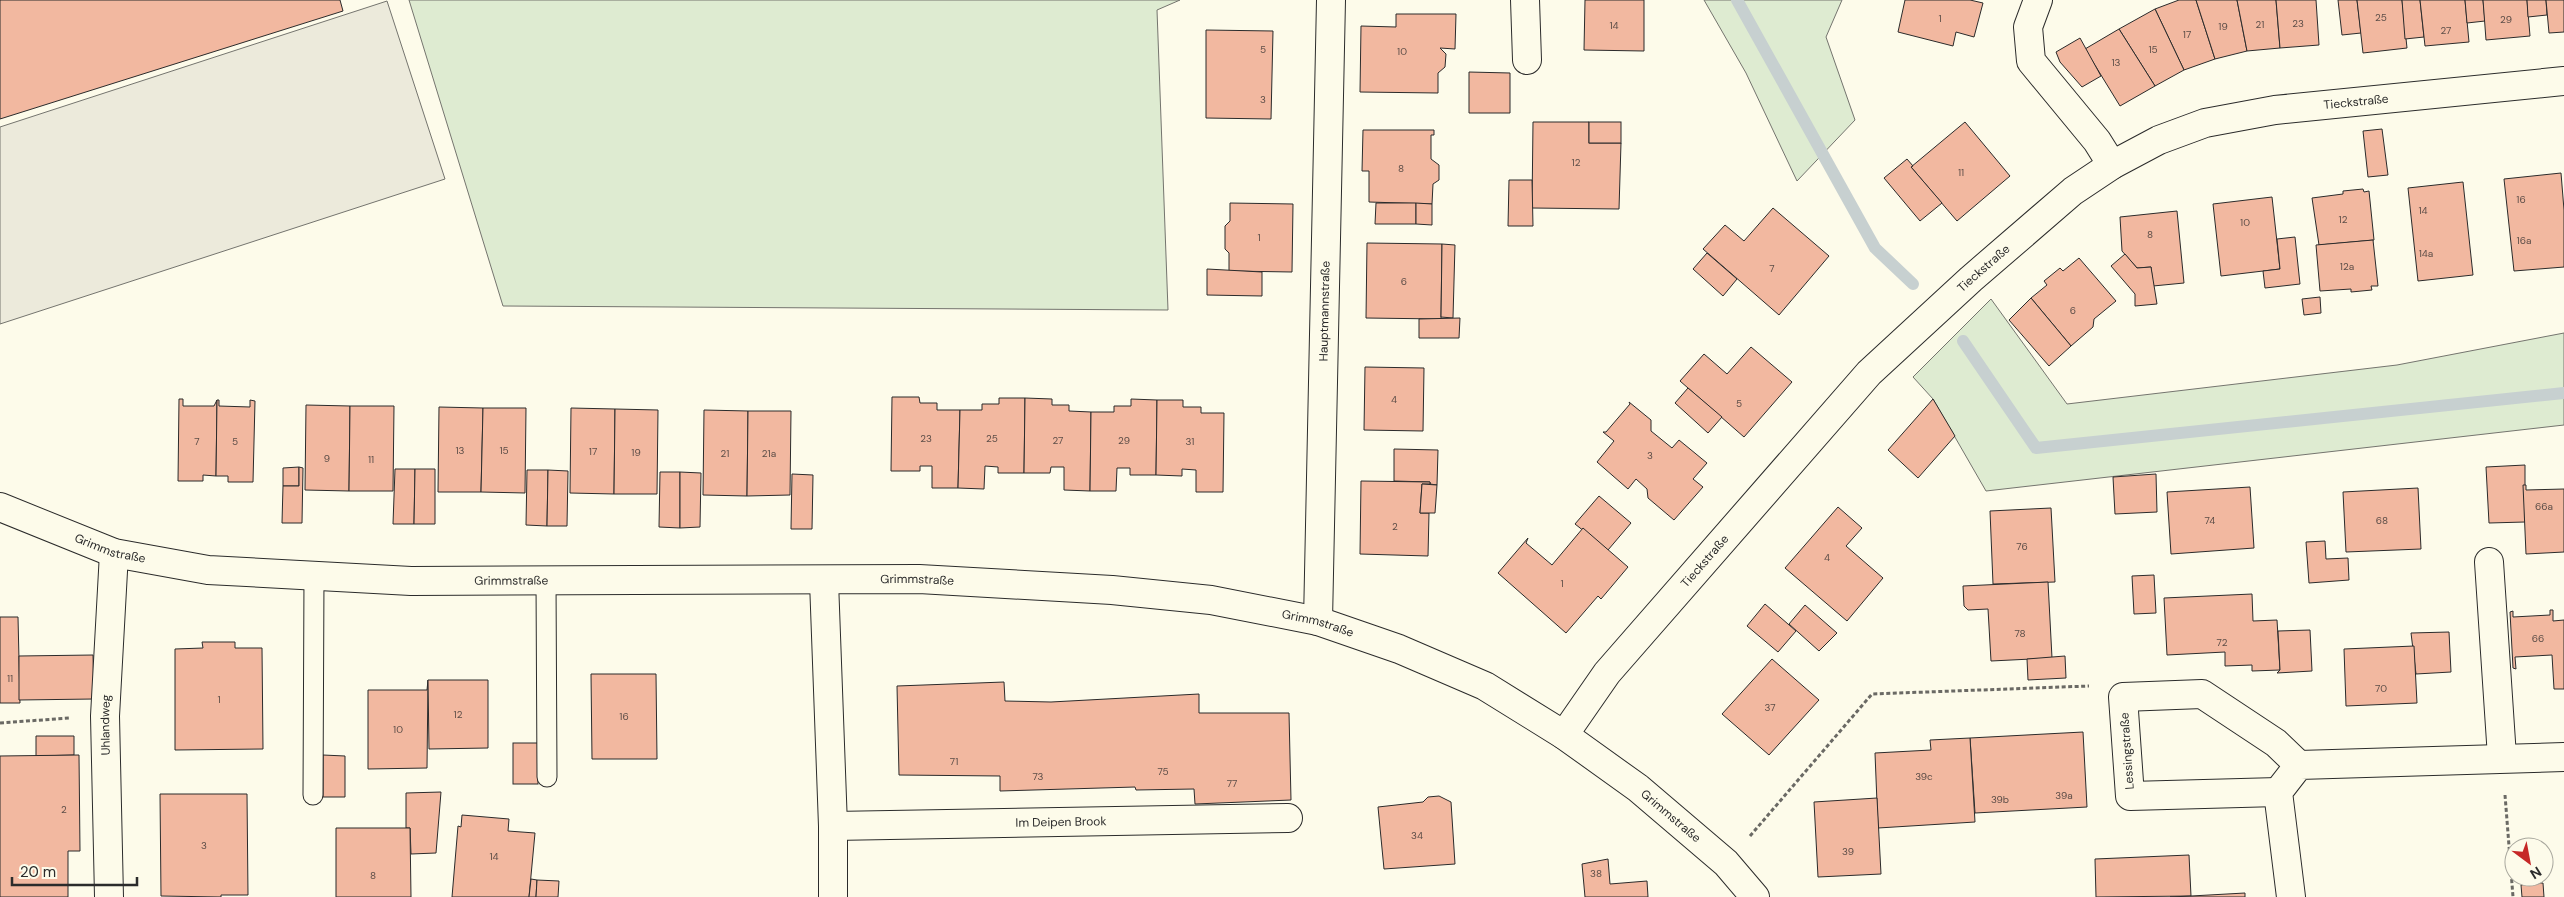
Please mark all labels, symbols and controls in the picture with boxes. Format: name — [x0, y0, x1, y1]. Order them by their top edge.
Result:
house number: 25 — [2375, 11, 2387, 24]
house number: 1 — [1938, 12, 1942, 25]
house number: 29 — [2500, 13, 2512, 26]
house number: 23 — [2292, 17, 2304, 30]
house number: 21 — [2256, 18, 2264, 31]
house number: 14 — [1609, 19, 1619, 32]
house number: 19 — [2218, 20, 2228, 33]
house number: 27 — [2441, 24, 2451, 37]
house number: 17 — [2183, 28, 2191, 41]
house number: 5 — [1260, 43, 1266, 56]
house number: 15 — [2148, 43, 2158, 56]
house number: 10 — [1397, 45, 1407, 58]
house number: 13 — [2111, 56, 2121, 69]
street label: Tieckstraße — [2323, 91, 2389, 113]
house number: 3 — [1260, 93, 1266, 106]
house number: 12 — [1572, 156, 1581, 169]
house number: 8 — [1398, 162, 1404, 175]
house number: 11 — [1958, 166, 1964, 179]
house number: 16 — [2516, 193, 2526, 206]
house number: 14 — [2418, 204, 2428, 217]
house number: 12 — [2339, 213, 2348, 226]
house number: 10 — [2240, 216, 2250, 229]
house number: 8 — [2147, 228, 2153, 241]
house number: 1 — [1257, 231, 1261, 244]
house number: 16a — [2517, 234, 2531, 247]
street label: Tieckstraße — [1954, 241, 2014, 296]
house number: 14a — [2419, 247, 2433, 260]
street label: Hauptmannstraße — [1315, 260, 1334, 362]
house number: 12a — [2340, 260, 2354, 273]
house number: 7 — [1769, 262, 1775, 275]
house number: 6 — [1401, 275, 1407, 288]
house number: 6 — [2070, 304, 2076, 317]
house number: 4 — [1391, 393, 1397, 406]
house number: 5 — [1736, 397, 1742, 410]
house number: 23 — [920, 432, 932, 445]
house number: 25 — [986, 432, 998, 445]
house number: 27 — [1053, 434, 1063, 447]
house number: 29 — [1118, 434, 1130, 447]
house number: 7 — [194, 435, 200, 448]
house number: 5 — [232, 435, 238, 448]
house number: 31 — [1186, 435, 1194, 448]
house number: 13 — [455, 444, 465, 457]
house number: 15 — [499, 444, 509, 457]
house number: 17 — [589, 445, 597, 458]
house number: 19 — [631, 446, 641, 459]
house number: 21 — [721, 447, 729, 460]
house number: 21a — [762, 447, 776, 460]
house number: 3 — [1647, 449, 1653, 462]
house number: 9 — [324, 452, 330, 465]
house number: 11 — [368, 453, 374, 466]
house number: 66a — [2535, 500, 2553, 513]
house number: 74 — [2205, 514, 2215, 527]
house number: 68 — [2376, 514, 2388, 527]
house number: 2 — [1392, 520, 1398, 533]
street label: Grimmstraße — [72, 530, 147, 567]
street label: Tieckstraße — [1677, 531, 1732, 591]
house number: 76 — [2016, 540, 2028, 553]
house number: 4 — [1824, 551, 1830, 564]
street label: Grimmstraße — [880, 571, 955, 589]
street label: Grimmstraße — [474, 572, 548, 589]
house number: 1 — [1560, 577, 1564, 590]
street label: Grimmstraße — [1281, 606, 1356, 641]
house number: 78 — [2014, 627, 2026, 640]
house number: 66 — [2532, 632, 2544, 645]
house number: 72 — [2217, 636, 2228, 649]
house number: 11 — [7, 672, 13, 685]
house number: 70 — [2375, 682, 2387, 695]
house number: 1 — [217, 693, 221, 706]
street label: Uhlandweg — [97, 694, 114, 756]
house number: 37 — [1764, 701, 1776, 714]
house number: 12 — [454, 708, 463, 721]
house number: 16 — [619, 710, 629, 723]
street label: Lessingstraße — [2116, 712, 2138, 790]
house number: 10 — [393, 723, 403, 736]
house number: 71 — [950, 755, 958, 768]
house number: 75 — [1157, 765, 1169, 778]
house number: 73 — [1033, 770, 1044, 783]
house number: 39c — [1915, 770, 1933, 783]
house number: 77 — [1227, 777, 1237, 790]
street label: Grimmstraße — [1637, 786, 1704, 846]
house number: 39a — [2055, 789, 2073, 802]
house number: 39b — [1991, 793, 2009, 806]
house number: 2 — [61, 803, 67, 816]
street label: Im Deipen Brook — [1015, 813, 1107, 831]
house number: 34 — [1411, 829, 1423, 842]
north arrow — [2504, 837, 2554, 887]
house number: 3 — [201, 839, 207, 852]
house number: 39 — [1842, 845, 1854, 858]
house number: 14 — [489, 850, 499, 863]
scale bar — [12, 854, 138, 886]
text: 20 m — [20, 862, 56, 882]
text: N — [2527, 863, 2545, 883]
house number: 38 — [1590, 867, 1602, 880]
house number: 8 — [370, 869, 376, 882]

